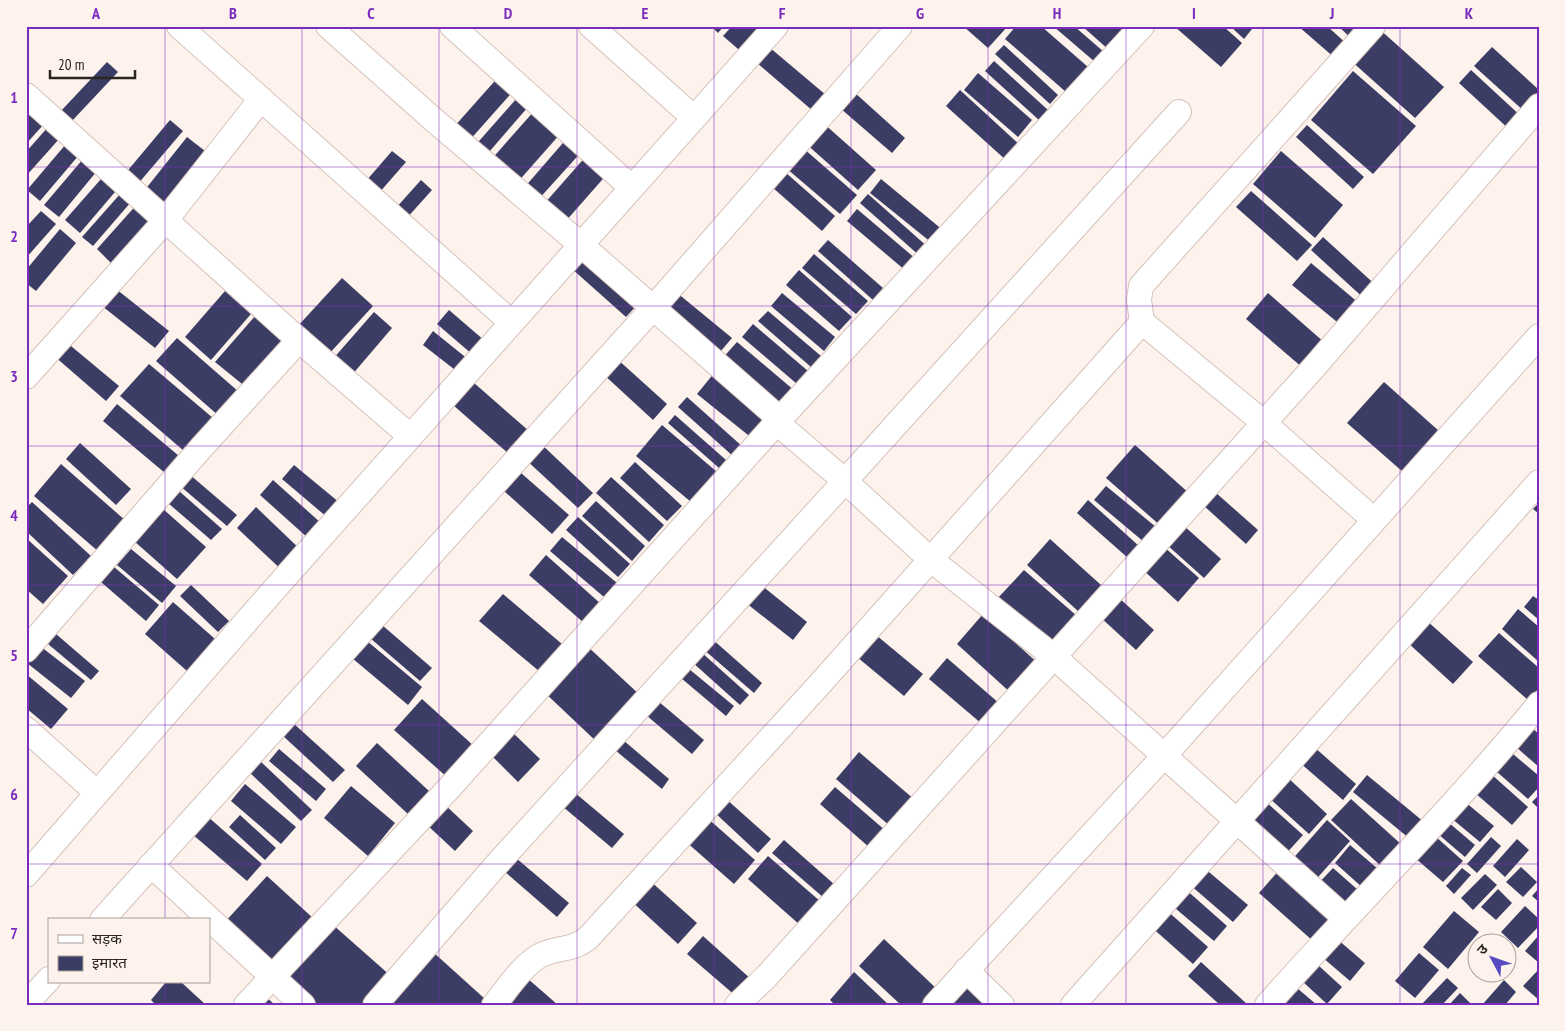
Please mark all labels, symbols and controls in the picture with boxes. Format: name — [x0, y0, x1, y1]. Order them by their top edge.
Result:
text: A — [91, 3, 101, 23]
text: B — [229, 3, 237, 23]
text: C — [367, 3, 375, 23]
text: D — [504, 3, 513, 23]
text: E — [642, 3, 649, 23]
text: F — [779, 3, 786, 23]
text: G — [916, 3, 924, 23]
text: H — [1053, 3, 1061, 23]
text: I — [1192, 3, 1196, 23]
text: J — [1329, 3, 1334, 23]
text: K — [1465, 3, 1474, 23]
scale bar — [50, 48, 135, 80]
text: 20 m — [58, 55, 84, 74]
text: 1 — [10, 87, 18, 107]
text: 2 — [10, 226, 18, 246]
text: 3 — [10, 366, 18, 386]
text: 4 — [10, 505, 18, 525]
text: 5 — [10, 645, 18, 665]
text: 6 — [10, 784, 18, 804]
legend — [48, 918, 210, 984]
text: 7 — [10, 923, 18, 943]
text: सड़क — [92, 929, 122, 948]
north arrow — [1468, 934, 1518, 984]
text: उ — [1473, 940, 1492, 958]
text: इमारत — [92, 953, 127, 972]

